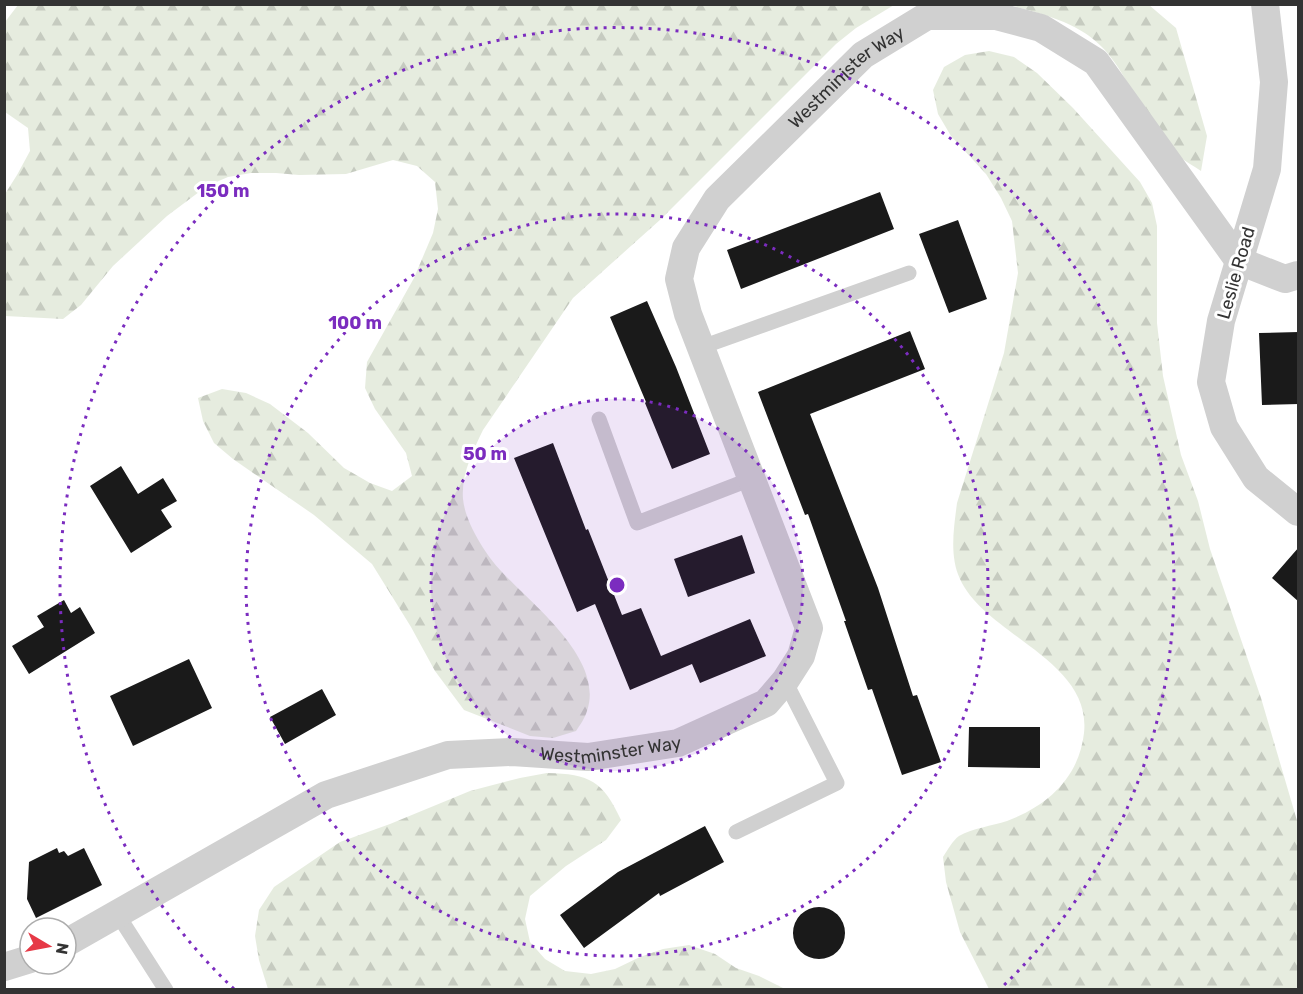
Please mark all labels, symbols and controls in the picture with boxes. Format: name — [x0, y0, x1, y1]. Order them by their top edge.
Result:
street label: Westminister Way — [784, 21, 908, 133]
text: 150 m — [196, 180, 250, 202]
street label: Leslie Road — [1212, 224, 1260, 322]
text: 100 m — [328, 312, 382, 334]
text: 50 m — [463, 443, 507, 465]
centre of rings — [607, 575, 627, 595]
street label: Westminster Way — [539, 732, 683, 769]
north arrow — [18, 916, 78, 976]
text: N — [52, 941, 73, 956]

